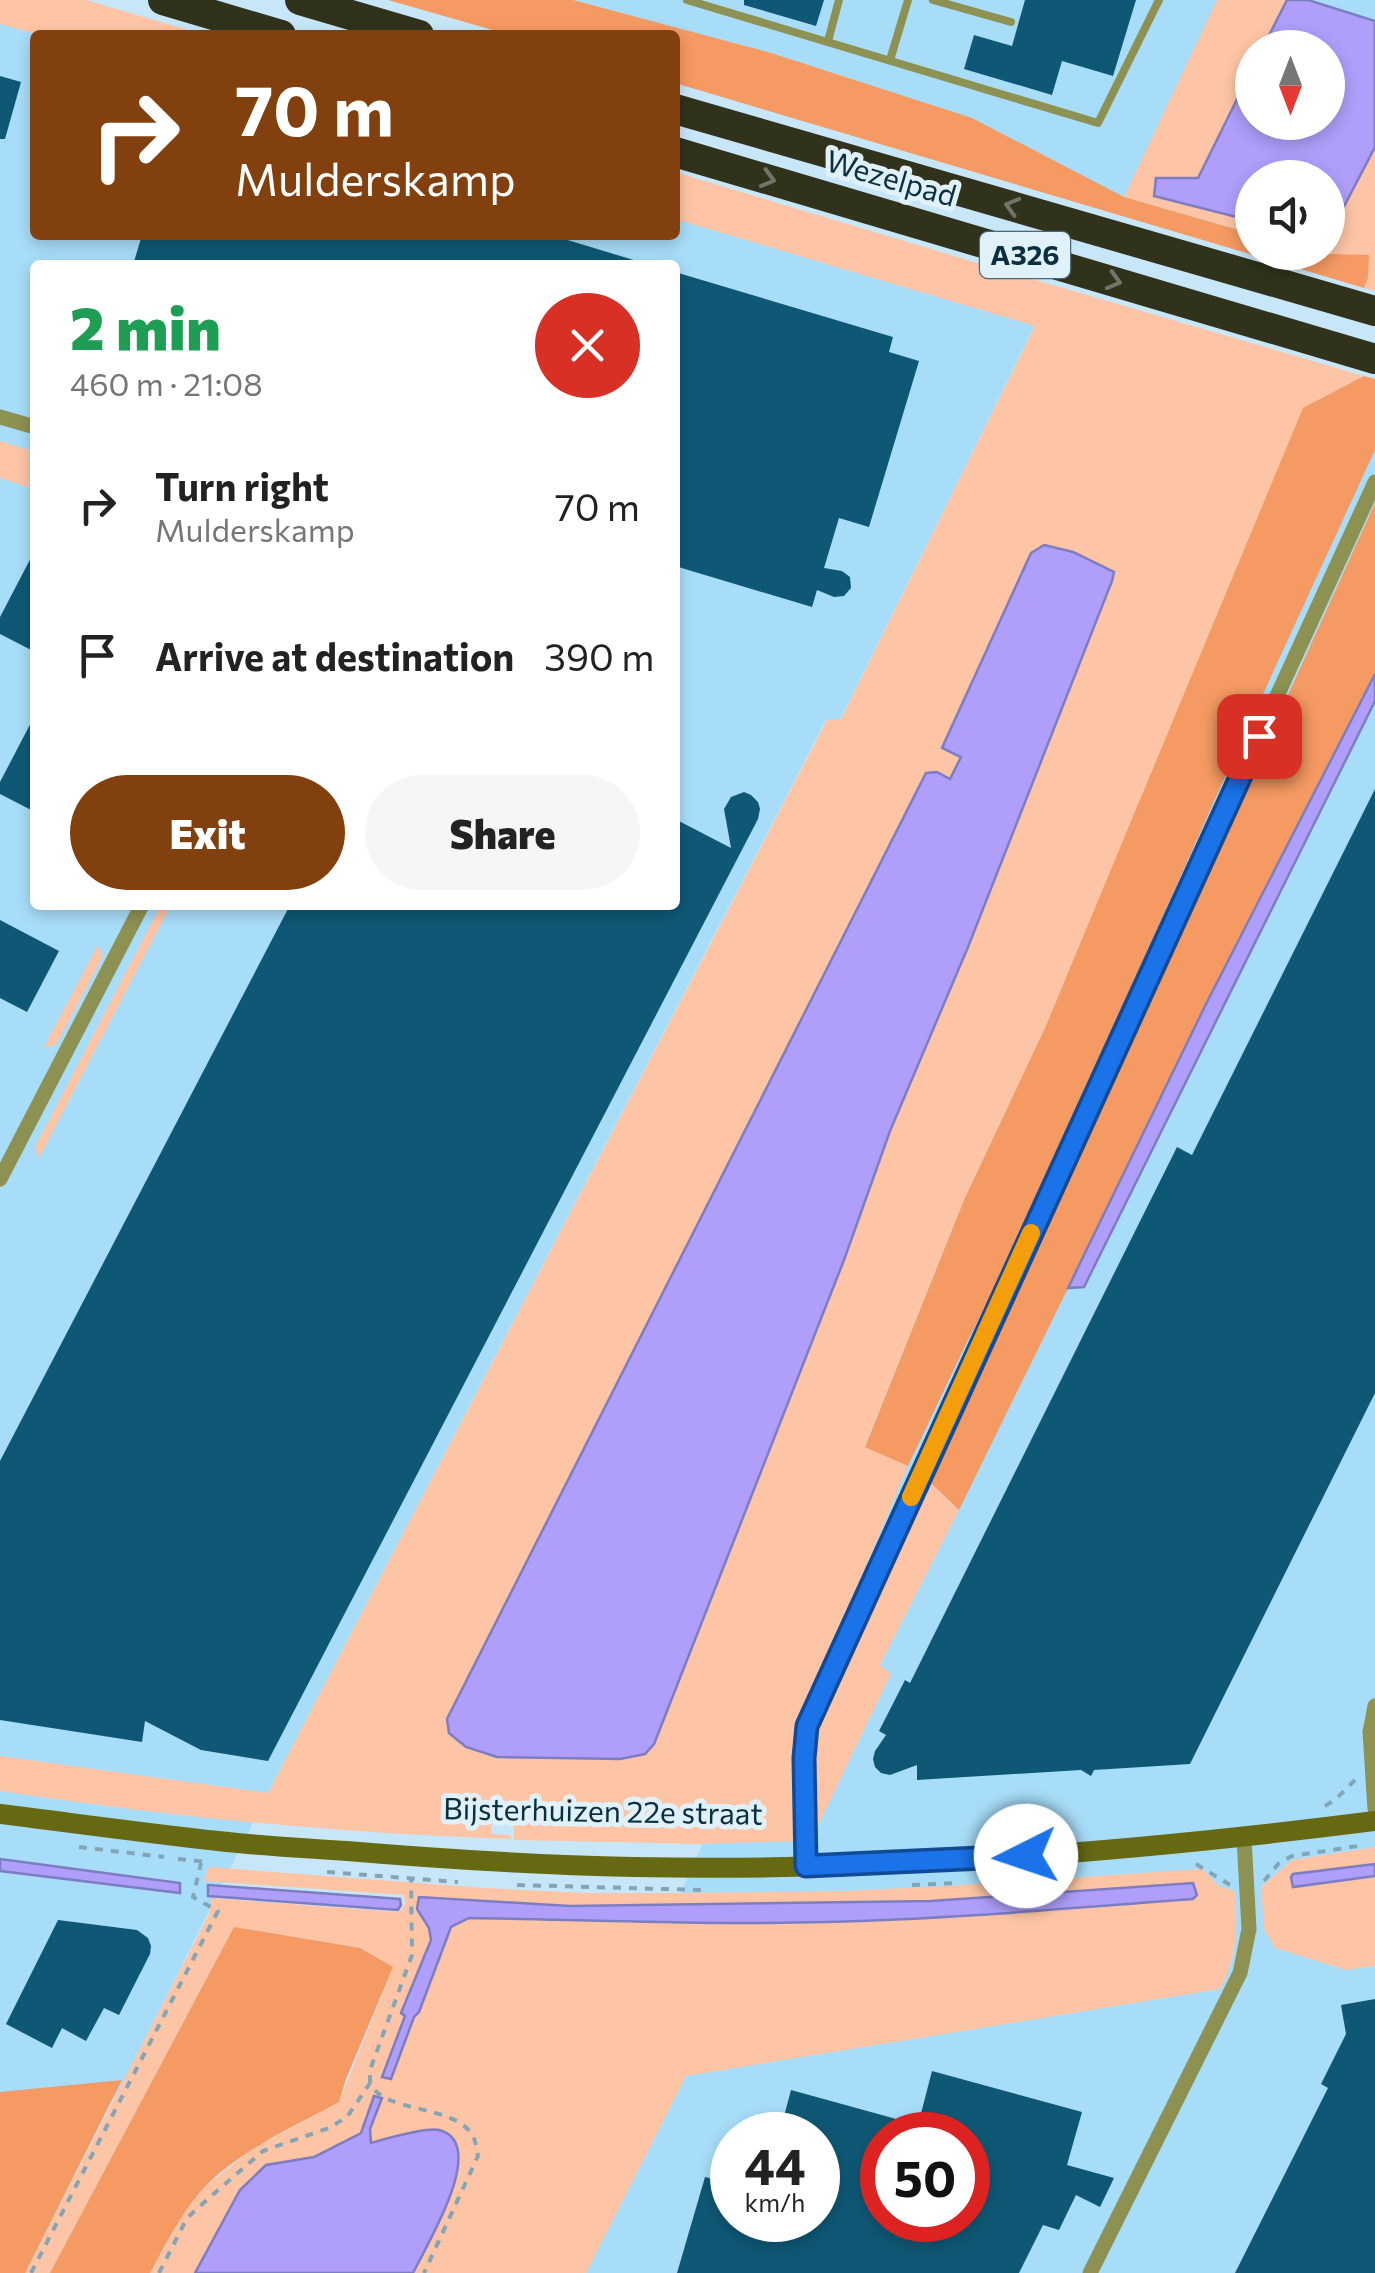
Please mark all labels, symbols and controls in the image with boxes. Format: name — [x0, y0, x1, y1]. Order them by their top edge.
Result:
north arrow — [1235, 30, 1345, 140]
map controls — [1235, 30, 1345, 270]
text: 70 m — [235, 65, 394, 150]
icon: right — [70, 70, 200, 200]
street label: Wezelpad — [822, 140, 961, 213]
text: Mulderskamp — [235, 150, 516, 205]
button: sound — [1235, 160, 1345, 270]
one-way arrow — [759, 167, 776, 188]
one-way arrow — [1004, 197, 1021, 218]
road number: A326 — [980, 232, 1070, 278]
one-way arrow — [1104, 269, 1121, 290]
text: 2 min — [70, 289, 221, 362]
button: close — [535, 293, 640, 398]
text: 460 m · 21:08 — [70, 363, 263, 403]
text: Turn right — [155, 462, 329, 509]
icon: right — [70, 478, 125, 533]
text: 70 m — [555, 482, 640, 529]
text: Mulderskamp — [155, 509, 355, 549]
icon: arrive — [70, 628, 125, 683]
text: Arrive at destination — [155, 632, 514, 679]
text: 390 m — [544, 632, 654, 679]
pin — [1217, 694, 1302, 779]
icon: arrive — [1232, 709, 1287, 764]
button: Exit — [70, 775, 345, 890]
button: Share — [365, 775, 640, 890]
street label: Bijsterhuizen 22e straat — [443, 1788, 763, 1831]
position arrow — [974, 1804, 1078, 1908]
speed limit sign: 50 — [860, 2112, 990, 2242]
text: 44 — [744, 2134, 806, 2195]
text: km/h — [745, 2187, 805, 2217]

